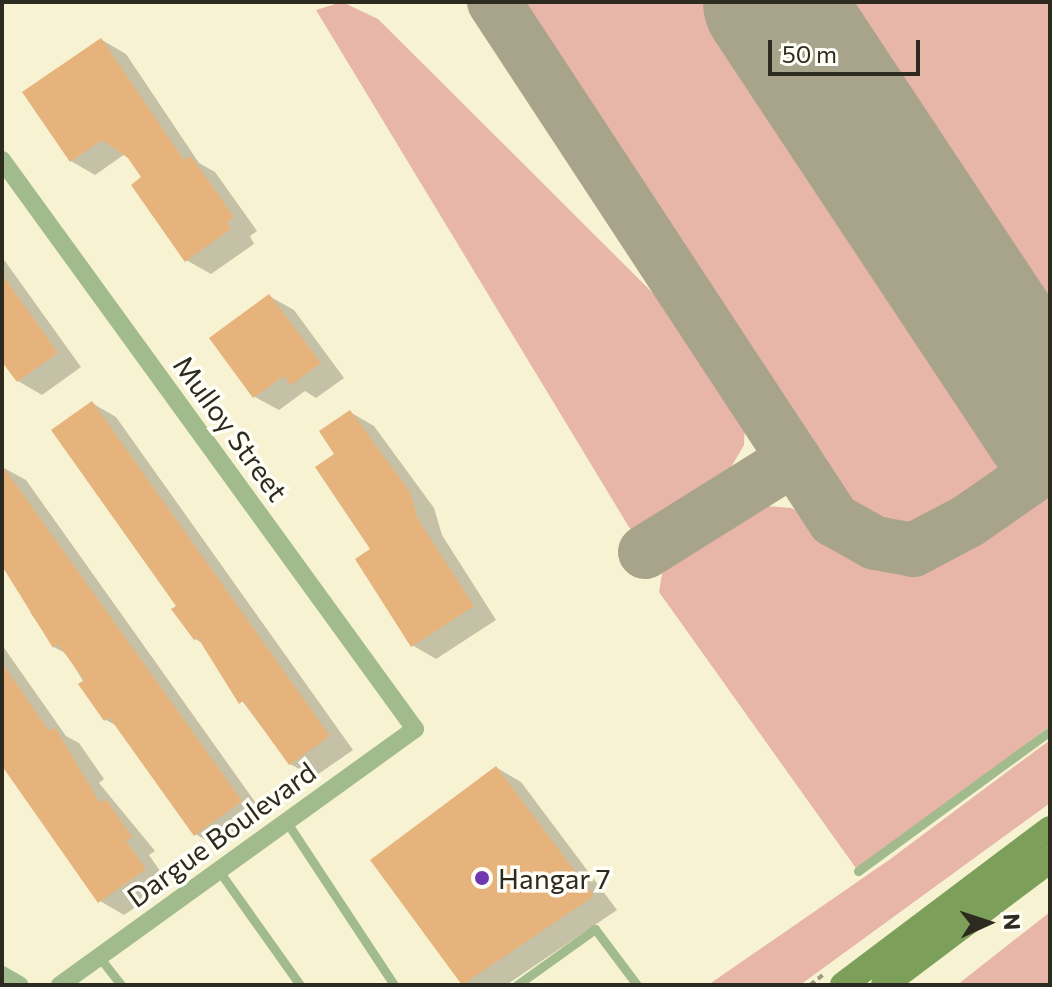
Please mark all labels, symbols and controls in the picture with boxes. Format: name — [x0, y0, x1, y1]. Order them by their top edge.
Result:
scale bar — [772, 24, 924, 74]
text: 50 m — [782, 39, 837, 68]
street label: Mulloy Street — [167, 349, 295, 507]
street label: Dargue Boulevard — [120, 754, 322, 914]
place label: Hangar 7 — [498, 861, 611, 895]
marker: Hangar 7 — [473, 869, 491, 887]
north arrow — [948, 883, 1028, 963]
text: N — [999, 913, 1026, 931]

